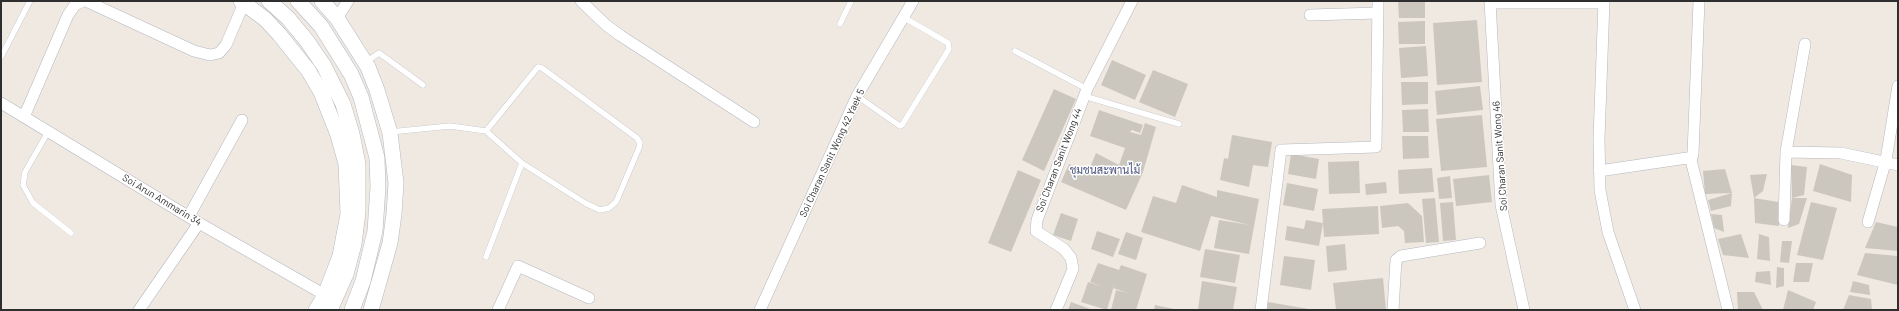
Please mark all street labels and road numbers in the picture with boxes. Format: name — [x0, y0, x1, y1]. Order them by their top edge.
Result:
street label: Soi Charan Sanit Wong 42 Yaek 5 — [797, 87, 867, 219]
street label: Soi Charan Sanit Wong 46 — [1490, 101, 1510, 211]
street label: Soi Charan Sanit Wong 44 — [1034, 106, 1084, 214]
street label: Soi Arun Ammarin 34 — [120, 172, 204, 228]

